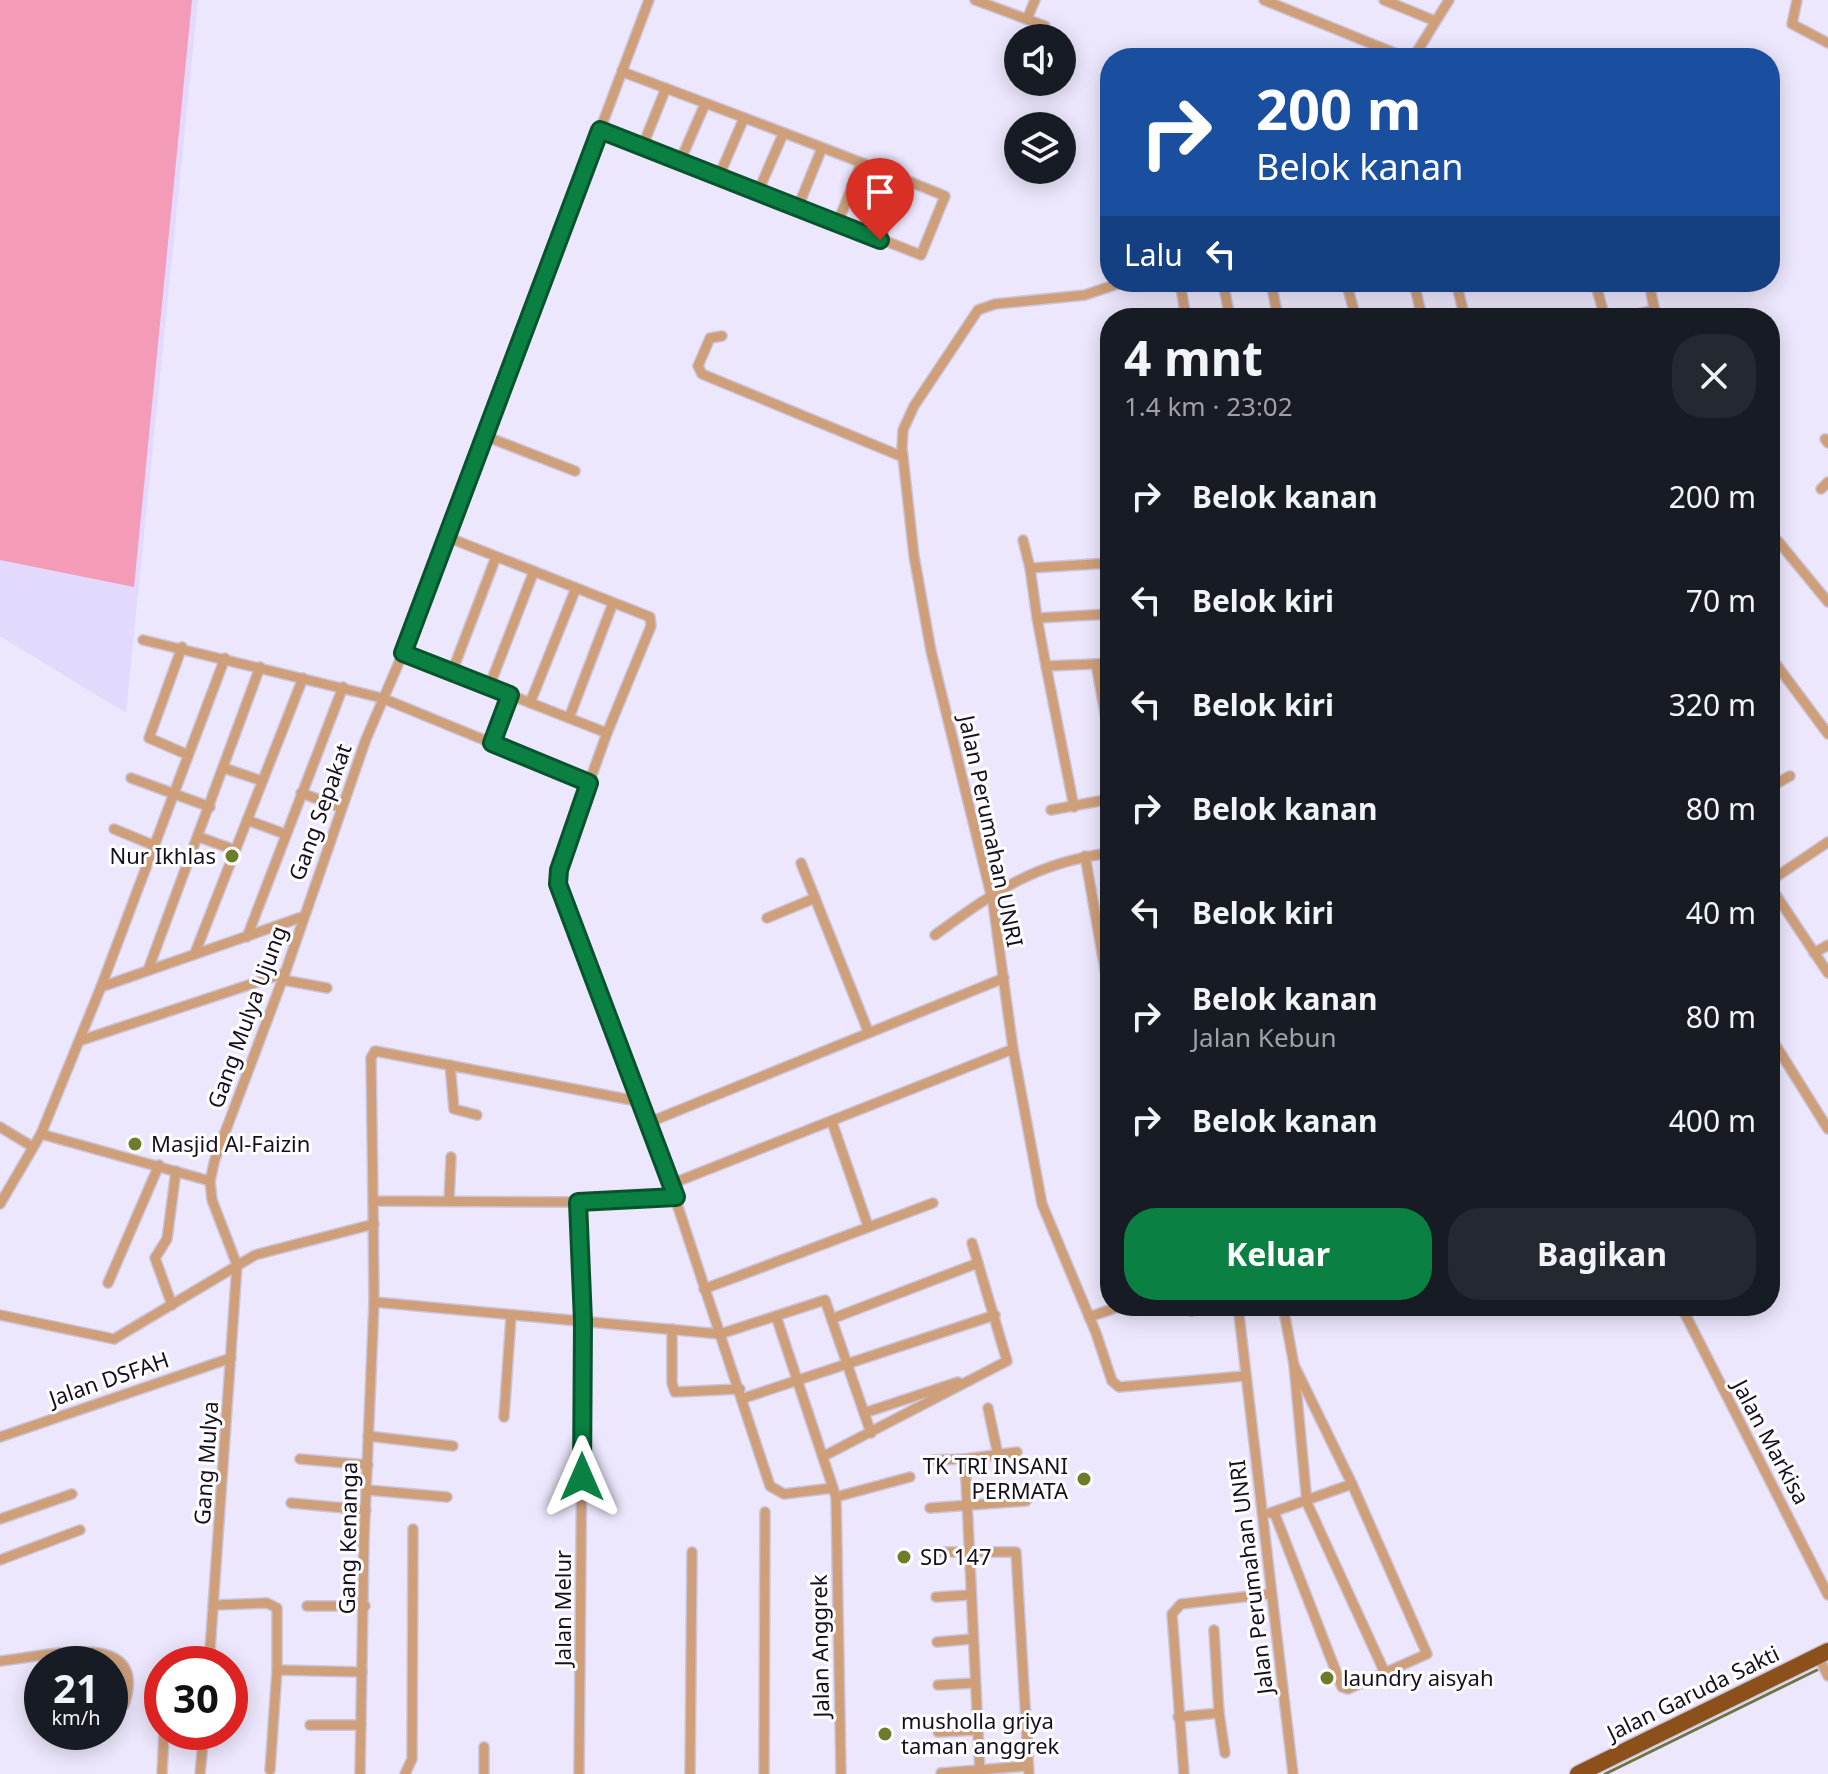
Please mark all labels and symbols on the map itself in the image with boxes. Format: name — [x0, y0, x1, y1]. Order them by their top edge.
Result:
pin — [846, 158, 914, 240]
street label: Jalan Perumahan UNRI — [952, 710, 1031, 949]
street label: Gang Sepakat — [280, 739, 358, 884]
place label: Nur Ikhlas — [110, 840, 216, 870]
marker: Nur Ikhlas — [223, 847, 241, 865]
street label: Gang Mulya Ujung — [199, 921, 293, 1112]
place label: Masjid Al-Faizin — [151, 1128, 310, 1158]
marker: Masjid Al-Faizin — [126, 1135, 144, 1153]
street label: Jalan DSFAH — [43, 1343, 173, 1413]
street label: Jalan Markisa — [1725, 1372, 1817, 1509]
street label: Gang Mulya — [186, 1400, 224, 1526]
position arrow — [540, 1435, 624, 1519]
place label: TK TRI INSANI PERMATA — [923, 1450, 1069, 1505]
street label: Jalan Perumahan UNRI — [1221, 1458, 1280, 1698]
street label: Gang Kenanga — [331, 1461, 363, 1615]
marker: TK TRI INSANI PERMATA — [1075, 1470, 1093, 1488]
place label: SD 147 — [920, 1541, 992, 1571]
marker: SD 147 — [895, 1548, 913, 1566]
street label: Jalan Melur — [547, 1550, 577, 1668]
street label: Jalan Anggrek — [803, 1574, 835, 1720]
street label: Jalan Garuda Sakti — [1600, 1637, 1784, 1748]
speed limit sign: 30 — [144, 1646, 248, 1750]
place label: laundry aisyah — [1343, 1662, 1493, 1692]
marker: laundry aisyah — [1318, 1669, 1336, 1687]
place label: musholla griya taman anggrek — [901, 1705, 1060, 1760]
marker: musholla griya taman anggrek — [876, 1725, 894, 1743]

